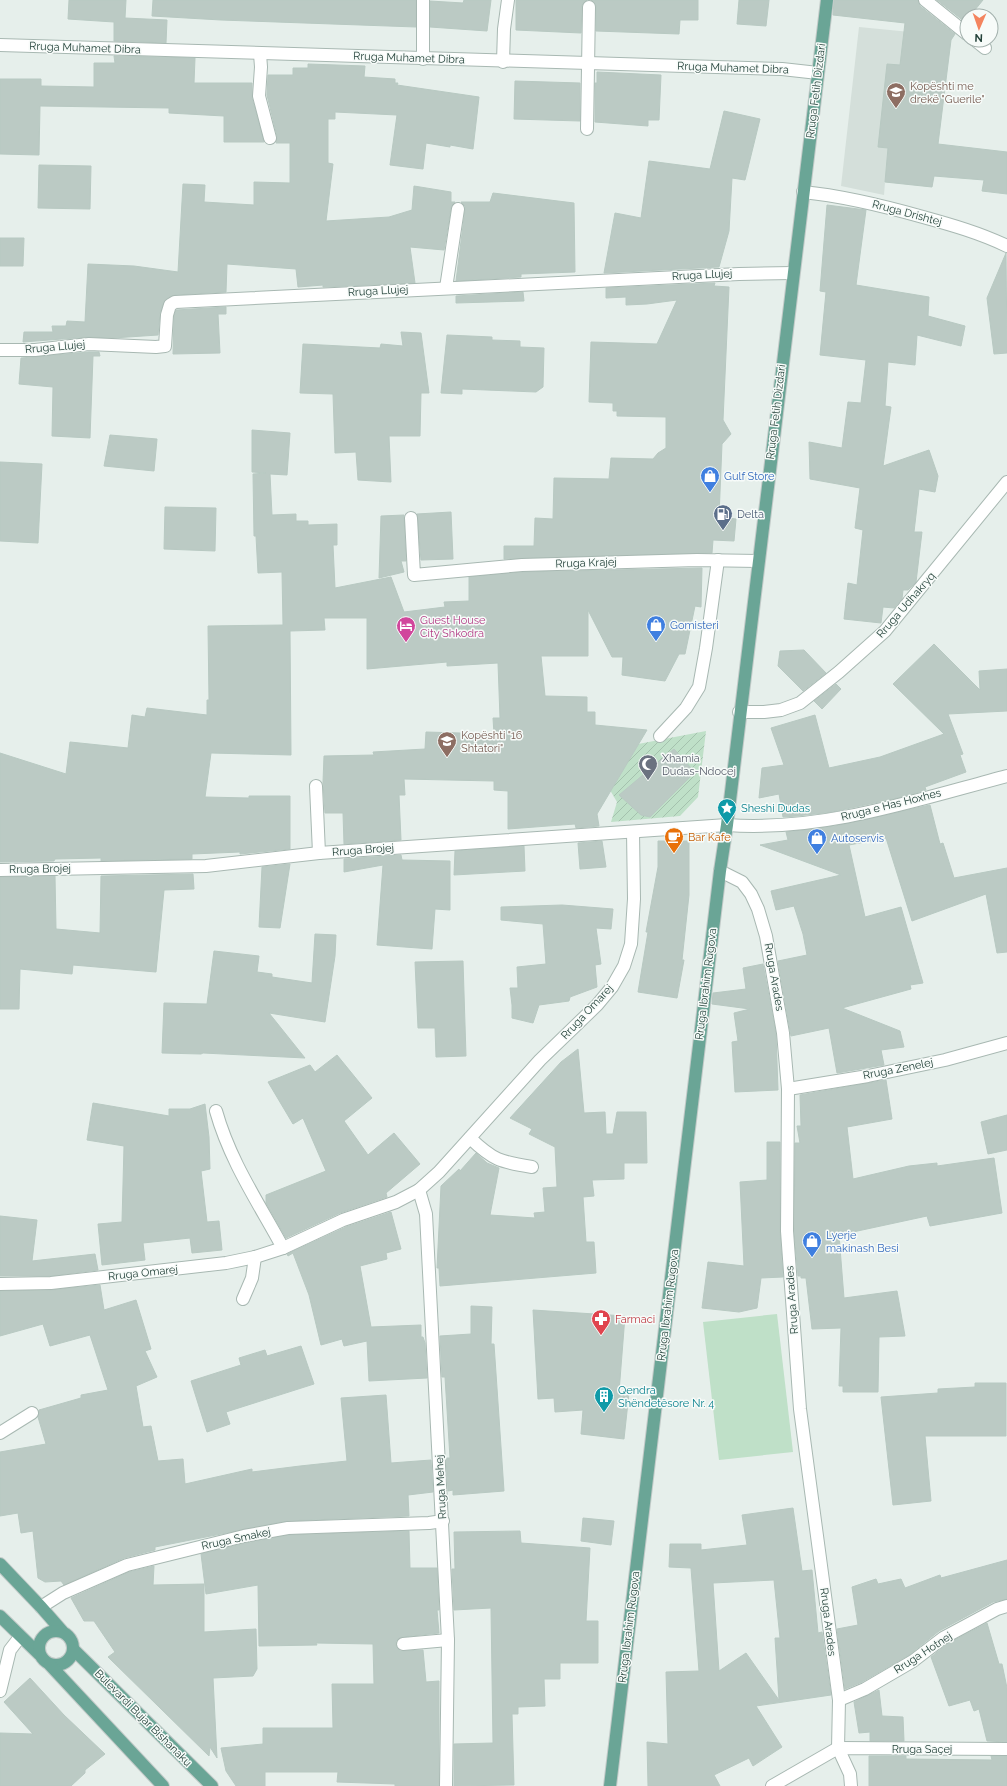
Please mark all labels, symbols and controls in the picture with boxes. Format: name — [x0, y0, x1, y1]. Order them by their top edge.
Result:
north arrow — [959, 8, 999, 48]
text: N — [974, 31, 983, 44]
street label: Rruga Muhamet Dibra — [29, 40, 141, 56]
street label: Rruga Fetih Dizdari — [804, 43, 828, 139]
street label: Rruga Muhamet Dibra — [353, 50, 465, 66]
street label: Rruga Muhamet Dibra — [677, 60, 789, 76]
place label: Kopështi me drekë "Guerile" — [910, 80, 984, 106]
school or university icon: Kopështi me drekë "Guerile" — [885, 81, 907, 109]
street label: Rruga Drishtej — [871, 197, 943, 229]
street label: Rruga Llujej — [671, 267, 733, 283]
street label: Rruga Llujej — [347, 283, 409, 299]
street label: Rruga Llujej — [24, 338, 86, 356]
street label: Rruga Fetih Dizdari — [764, 364, 788, 460]
shop icon: Gulf Store — [699, 465, 721, 493]
place label: Gulf Store — [724, 470, 775, 483]
fuel station icon: Delta — [712, 503, 734, 531]
place label: Delta — [737, 508, 764, 521]
street label: Rruga Krajej — [555, 555, 617, 571]
street label: Rruga Udhakryq — [874, 569, 938, 641]
place label: Guest House City Shkodra — [420, 614, 486, 640]
shop icon: Gomisteri — [645, 614, 667, 642]
hotel icon: Guest House City Shkodra — [395, 615, 417, 643]
place label: Gomisteri — [670, 619, 719, 632]
place label: Kopështi "16 Shtatori" — [461, 729, 523, 755]
school or university icon: Kopështi "16 Shtatori" — [436, 730, 458, 758]
place label: Xhamia Dudas-Ndocej — [662, 752, 736, 778]
mosque icon: Xhamia Dudas-Ndocej — [637, 753, 659, 781]
street label: Rruga e Has Hoxhes — [840, 786, 942, 824]
place icon: Sheshi Dudas — [716, 797, 738, 825]
place label: Sheshi Dudas — [741, 802, 810, 815]
cafe icon: Bar Kafe — [663, 826, 685, 854]
shop icon: Autoservis — [806, 827, 828, 855]
place label: Bar Kafe — [688, 831, 731, 844]
place label: Autoservis — [831, 832, 884, 845]
street label: Rruga Brojej — [332, 841, 394, 859]
street label: Rruga Brojej — [9, 862, 71, 876]
street label: Rruga Ibrahim Rugova — [693, 927, 719, 1041]
street label: Rruga Arades — [762, 942, 786, 1012]
street label: Rruga Omarej — [558, 982, 616, 1042]
street label: Rruga Zenelej — [862, 1056, 934, 1082]
place label: Lyerje makinash Besi — [826, 1229, 899, 1255]
shop icon: Lyerje makinash Besi — [801, 1230, 823, 1258]
street label: Rruga Ibrahim Rugova — [655, 1248, 681, 1362]
street label: Rruga Omarej — [107, 1263, 179, 1283]
street label: Rruga Arades — [783, 1265, 801, 1335]
pharmacy icon: Farmaci — [590, 1308, 612, 1336]
place label: Farmaci — [615, 1313, 655, 1326]
place label: Qendra Shëndetësore Nr. 4 — [618, 1384, 714, 1410]
building icon: Qendra Shëndetësore Nr. 4 — [593, 1385, 615, 1413]
street label: Rruga Mehej — [433, 1454, 449, 1520]
street label: Rruga Smakej — [200, 1525, 272, 1553]
street label: Rruga Ibrahim Rugova — [616, 1570, 642, 1684]
street label: Rruga Arades — [817, 1587, 839, 1657]
street label: Rruga Hotnej — [892, 1629, 954, 1677]
street label: Bulevardi Bujar Bishanaku — [92, 1667, 194, 1769]
street label: Rruga Saçej — [892, 1743, 952, 1756]

